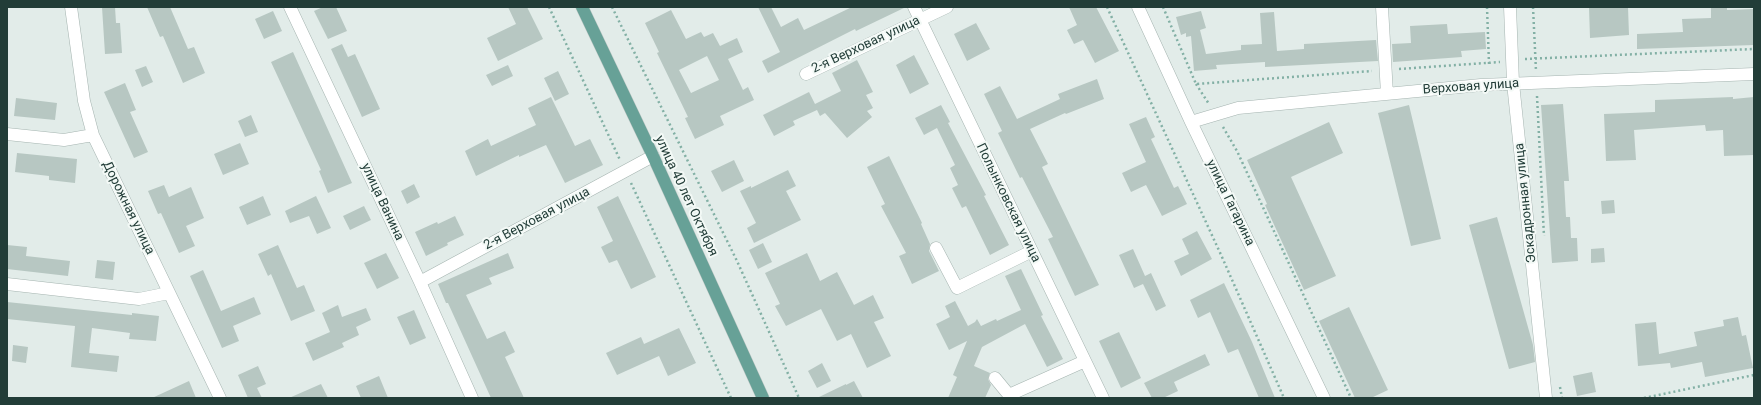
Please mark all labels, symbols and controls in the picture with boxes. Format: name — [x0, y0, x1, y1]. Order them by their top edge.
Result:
street label: 2-я Верховая улица — [809, 13, 923, 77]
street label: Верховая улица — [1422, 76, 1520, 98]
street label: улица 40 лет Октября — [651, 133, 721, 259]
street label: Полынковская улица — [972, 141, 1044, 265]
street label: Эскадронная улица — [1512, 142, 1540, 264]
street label: улица Гагарина — [1202, 157, 1258, 249]
street label: Дорожная улица — [99, 159, 157, 257]
street label: улица Ванина — [357, 161, 407, 243]
street label: 2-я Верховая улица — [481, 184, 593, 254]

